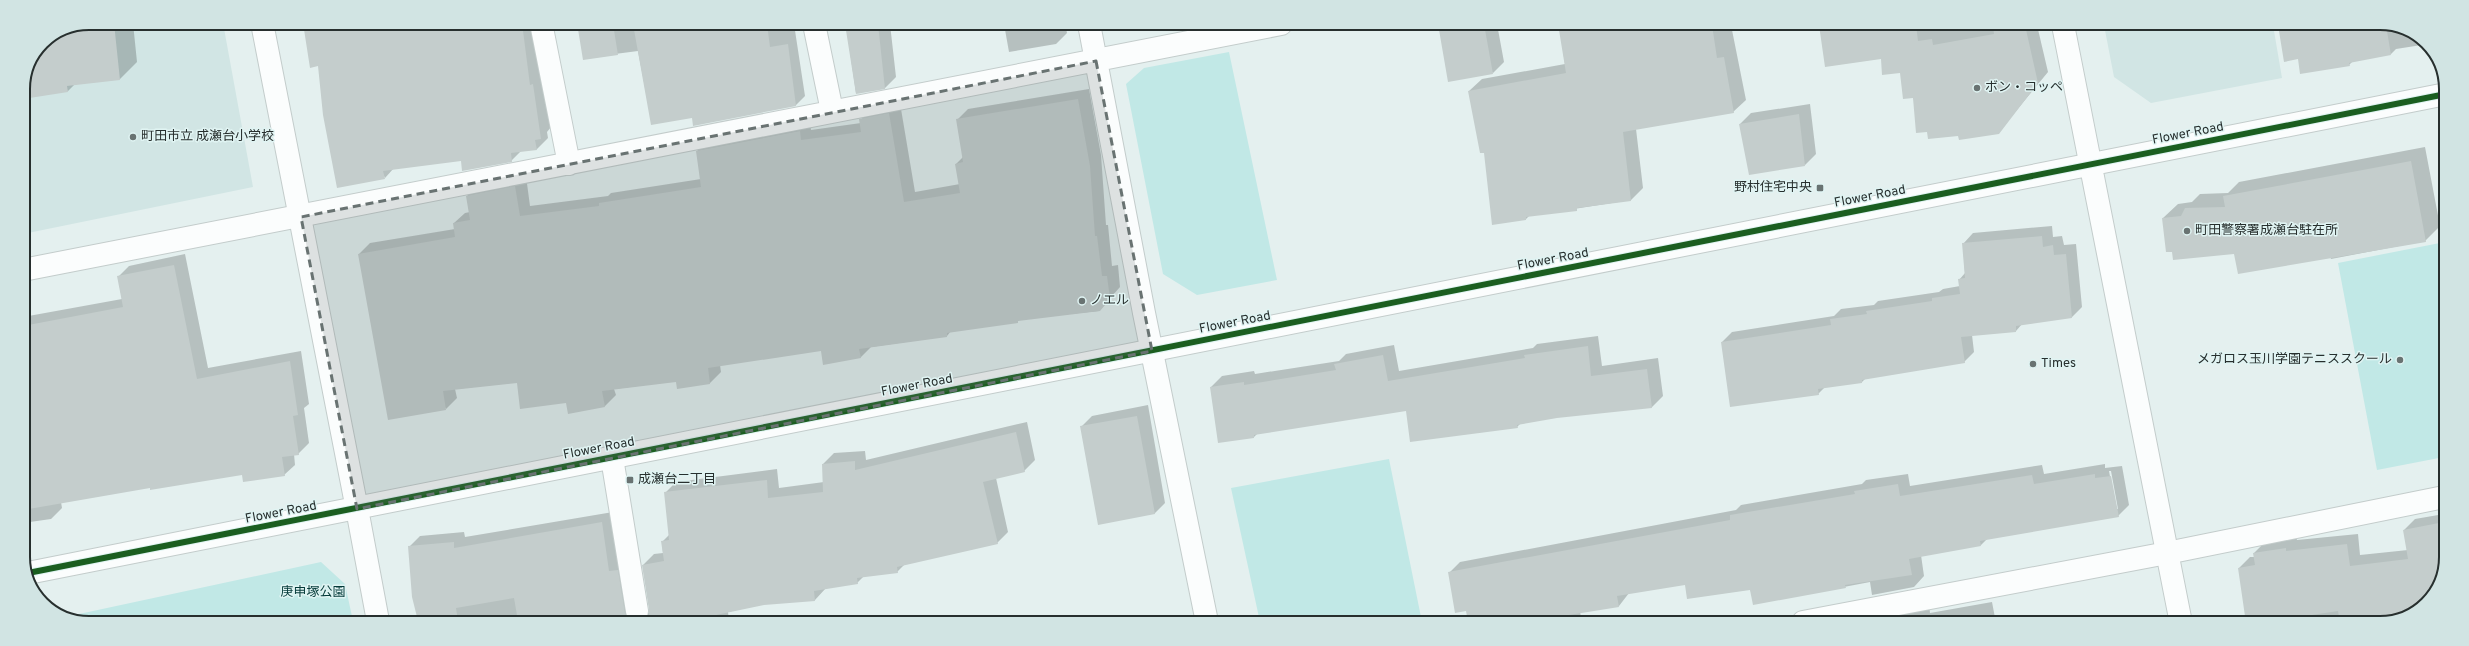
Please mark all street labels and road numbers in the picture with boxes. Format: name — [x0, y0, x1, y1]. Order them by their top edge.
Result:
street label: Flower Road — [2151, 119, 2225, 149]
street label: Flower Road — [1833, 182, 1907, 212]
street label: Flower Road — [1516, 245, 1590, 275]
street label: Flower Road — [1198, 308, 1272, 338]
street label: Flower Road — [880, 371, 954, 401]
street label: Flower Road — [562, 434, 636, 464]
street label: Flower Road — [244, 498, 318, 528]

